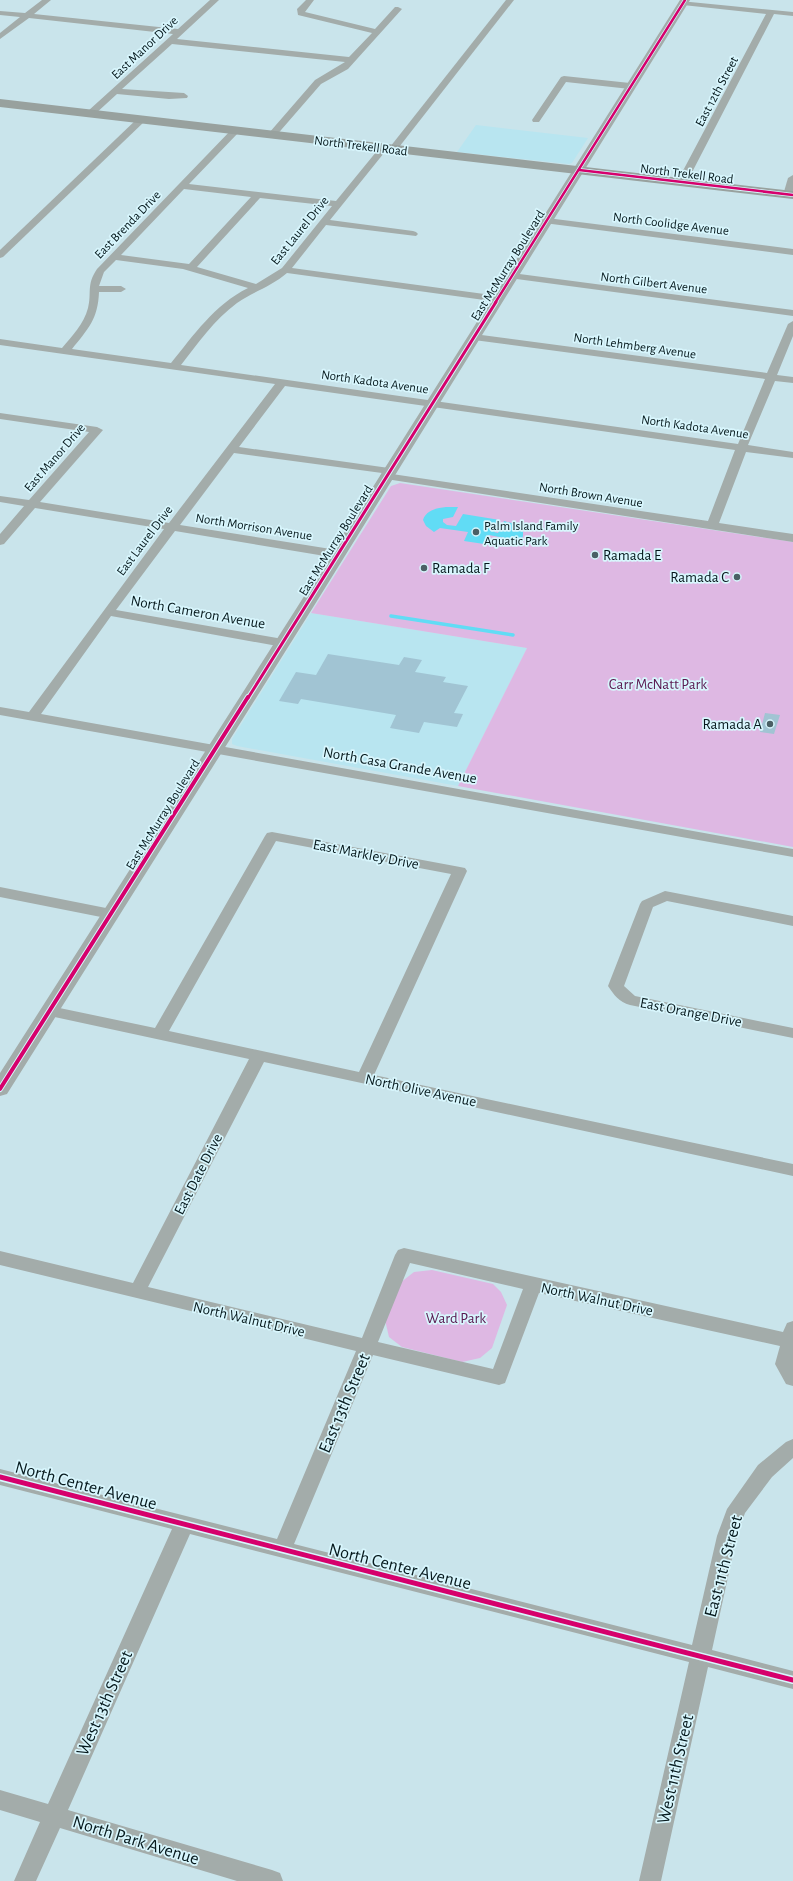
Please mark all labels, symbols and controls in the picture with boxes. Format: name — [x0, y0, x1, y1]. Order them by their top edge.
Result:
street label: East Manor Drive — [109, 14, 181, 82]
street label: East 12th Street — [693, 55, 741, 129]
street label: North Trekell Road — [313, 134, 409, 159]
street label: North Trekell Road — [639, 162, 735, 187]
street label: East Brenda Drive — [93, 189, 164, 261]
street label: East Laurel Drive — [269, 194, 332, 268]
street label: East McMurray Boulevard — [469, 208, 548, 323]
street label: North Coolidge Avenue — [612, 211, 730, 238]
street label: North Gilbert Avenue — [600, 270, 708, 296]
street label: North Lehmberg Avenue — [573, 331, 697, 362]
street label: North Kadota Avenue — [320, 369, 429, 396]
street label: North Kadota Avenue — [640, 414, 749, 441]
street label: East Manor Drive — [22, 421, 88, 495]
street label: North Brown Avenue — [538, 481, 644, 510]
street label: East McMurray Boulevard — [297, 483, 376, 598]
street label: East Laurel Drive — [115, 504, 176, 578]
street label: North Morrison Avenue — [195, 512, 313, 543]
place label: Palm Island Family Aquatic Park — [484, 520, 579, 548]
marker: Palm Island Family Aquatic Park — [471, 527, 481, 537]
place label: Ramada E — [603, 548, 661, 563]
marker: Ramada E — [590, 550, 600, 560]
place label: Ramada F — [432, 561, 490, 576]
marker: Ramada F — [419, 563, 429, 573]
place label: Ramada C — [670, 570, 729, 585]
marker: Ramada C — [732, 572, 742, 582]
street label: North Cameron Avenue — [129, 593, 267, 632]
park label: Carr McNatt Park — [609, 677, 707, 692]
place label: Ramada A — [702, 717, 762, 732]
marker: Ramada A — [765, 719, 775, 729]
street label: North Casa Grande Avenue — [322, 745, 478, 786]
street label: East McMurray Boulevard — [124, 757, 203, 872]
street label: East Markley Drive — [312, 837, 420, 872]
street label: East Orange Drive — [639, 995, 743, 1030]
street label: North Olive Avenue — [364, 1071, 478, 1110]
street label: East Date Drive — [172, 1131, 225, 1217]
street label: North Walnut Drive — [540, 1280, 654, 1319]
street label: North Walnut Drive — [192, 1299, 306, 1340]
park label: Ward Park — [426, 1311, 486, 1326]
street label: East 13th Street — [316, 1351, 374, 1456]
street label: North Center Avenue — [13, 1458, 159, 1514]
street label: East 11th Street — [702, 1513, 746, 1619]
street label: North Center Avenue — [327, 1541, 473, 1593]
street label: West 13th Street — [74, 1648, 136, 1759]
street label: West 11th Street — [655, 1712, 697, 1826]
street label: North Park Avenue — [70, 1813, 201, 1869]

